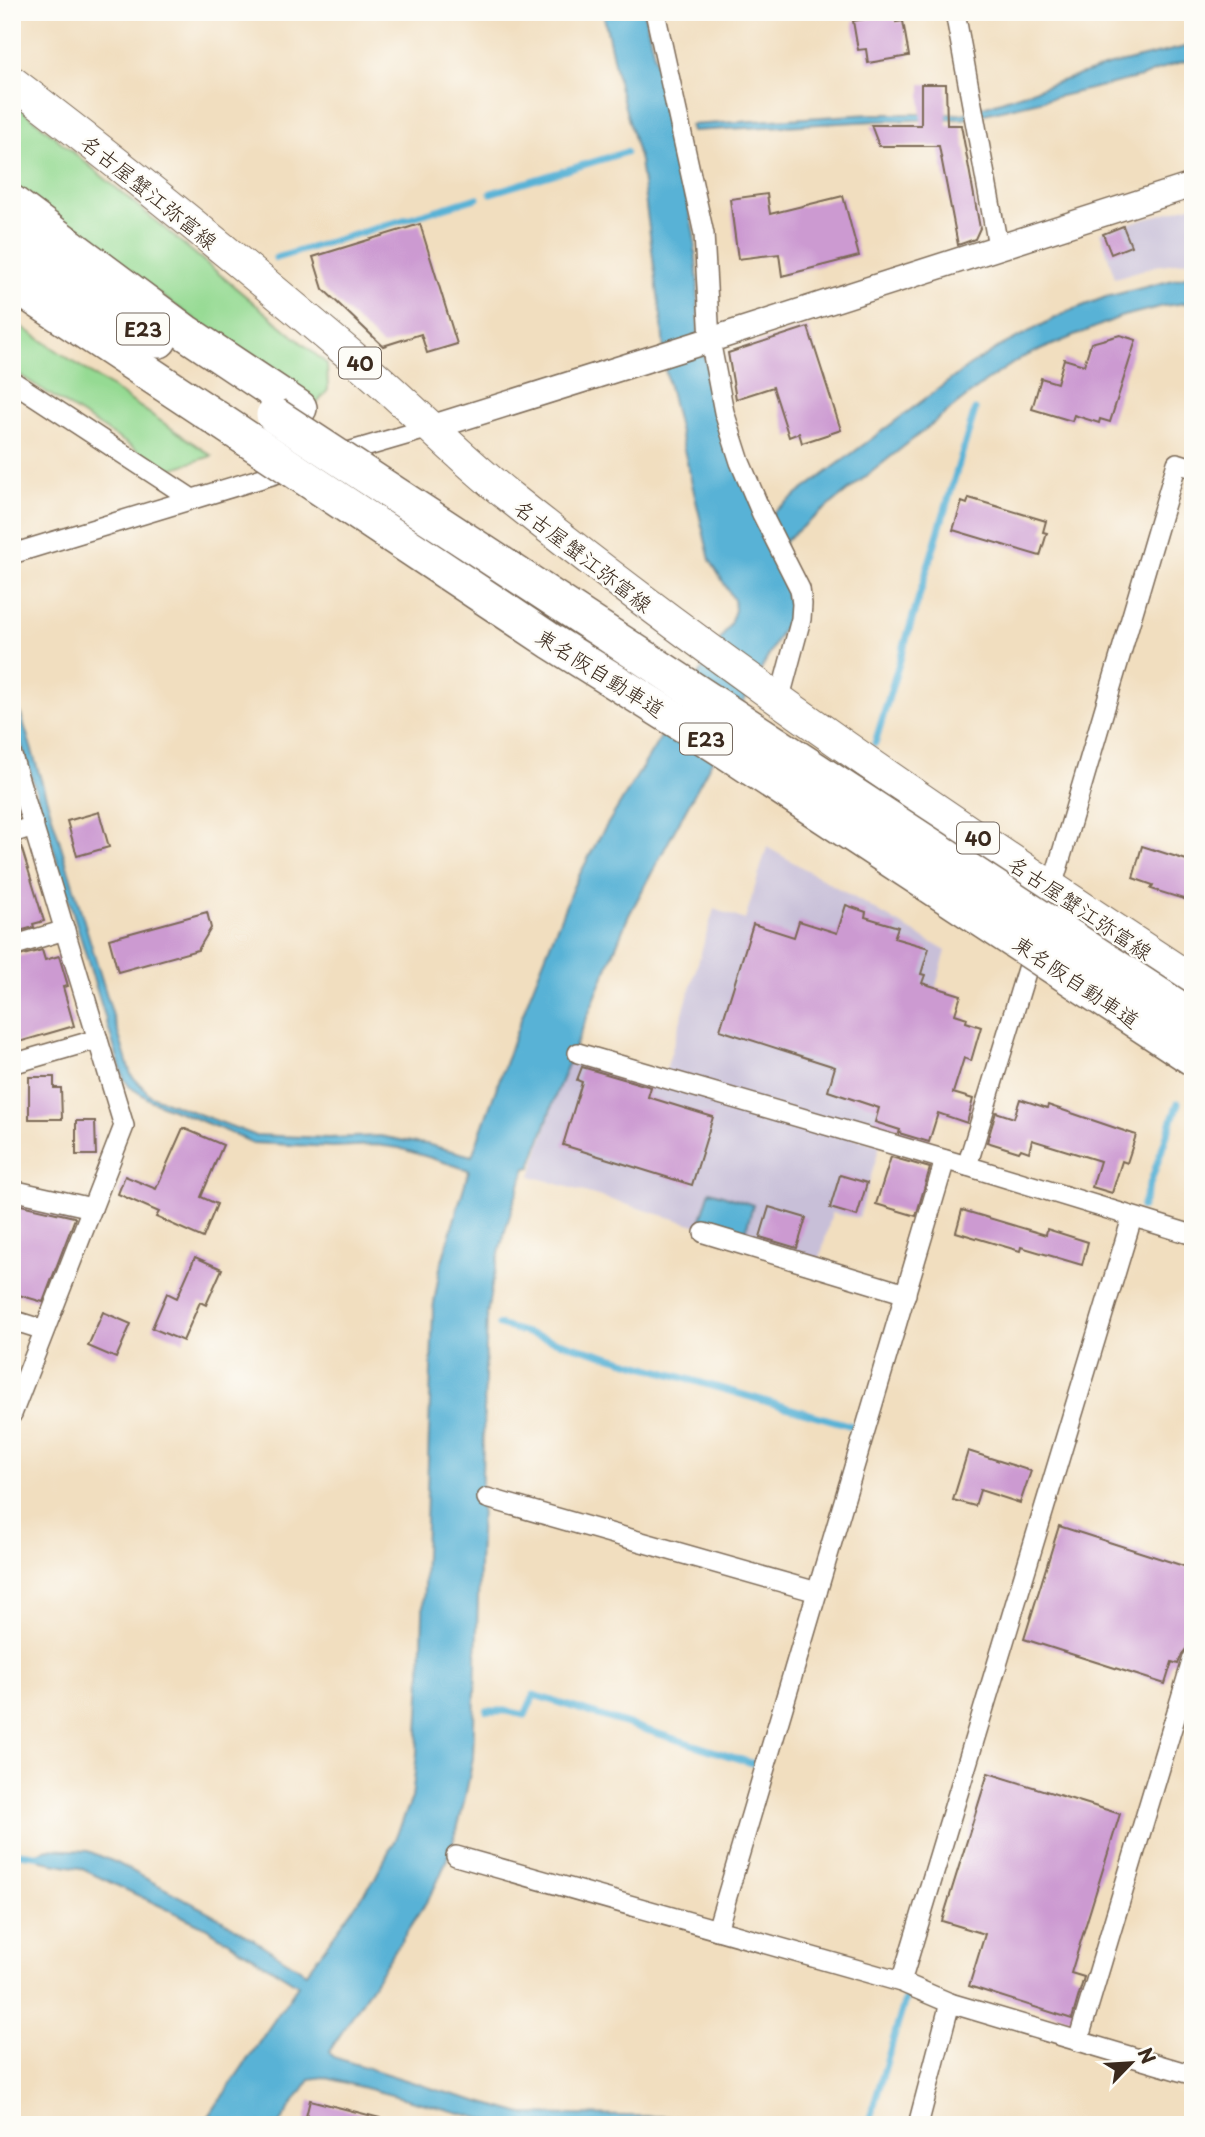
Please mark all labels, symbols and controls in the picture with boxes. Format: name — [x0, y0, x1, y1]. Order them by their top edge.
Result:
street label: 名古屋蟹江弥富線 — [75, 126, 225, 256]
road number: E23 — [117, 314, 169, 344]
road number: 40 — [339, 348, 381, 378]
street label: 名古屋蟹江弥富線 — [508, 491, 660, 619]
street label: 東名阪自動車道 — [530, 619, 672, 725]
road number: E23 — [680, 724, 732, 754]
road number: 40 — [957, 822, 999, 853]
street label: 名古屋蟹江弥富線 — [1002, 847, 1160, 967]
street label: 東名阪自動車道 — [1007, 927, 1147, 1035]
north arrow — [1096, 2028, 1166, 2098]
text: N — [1131, 2043, 1163, 2068]

